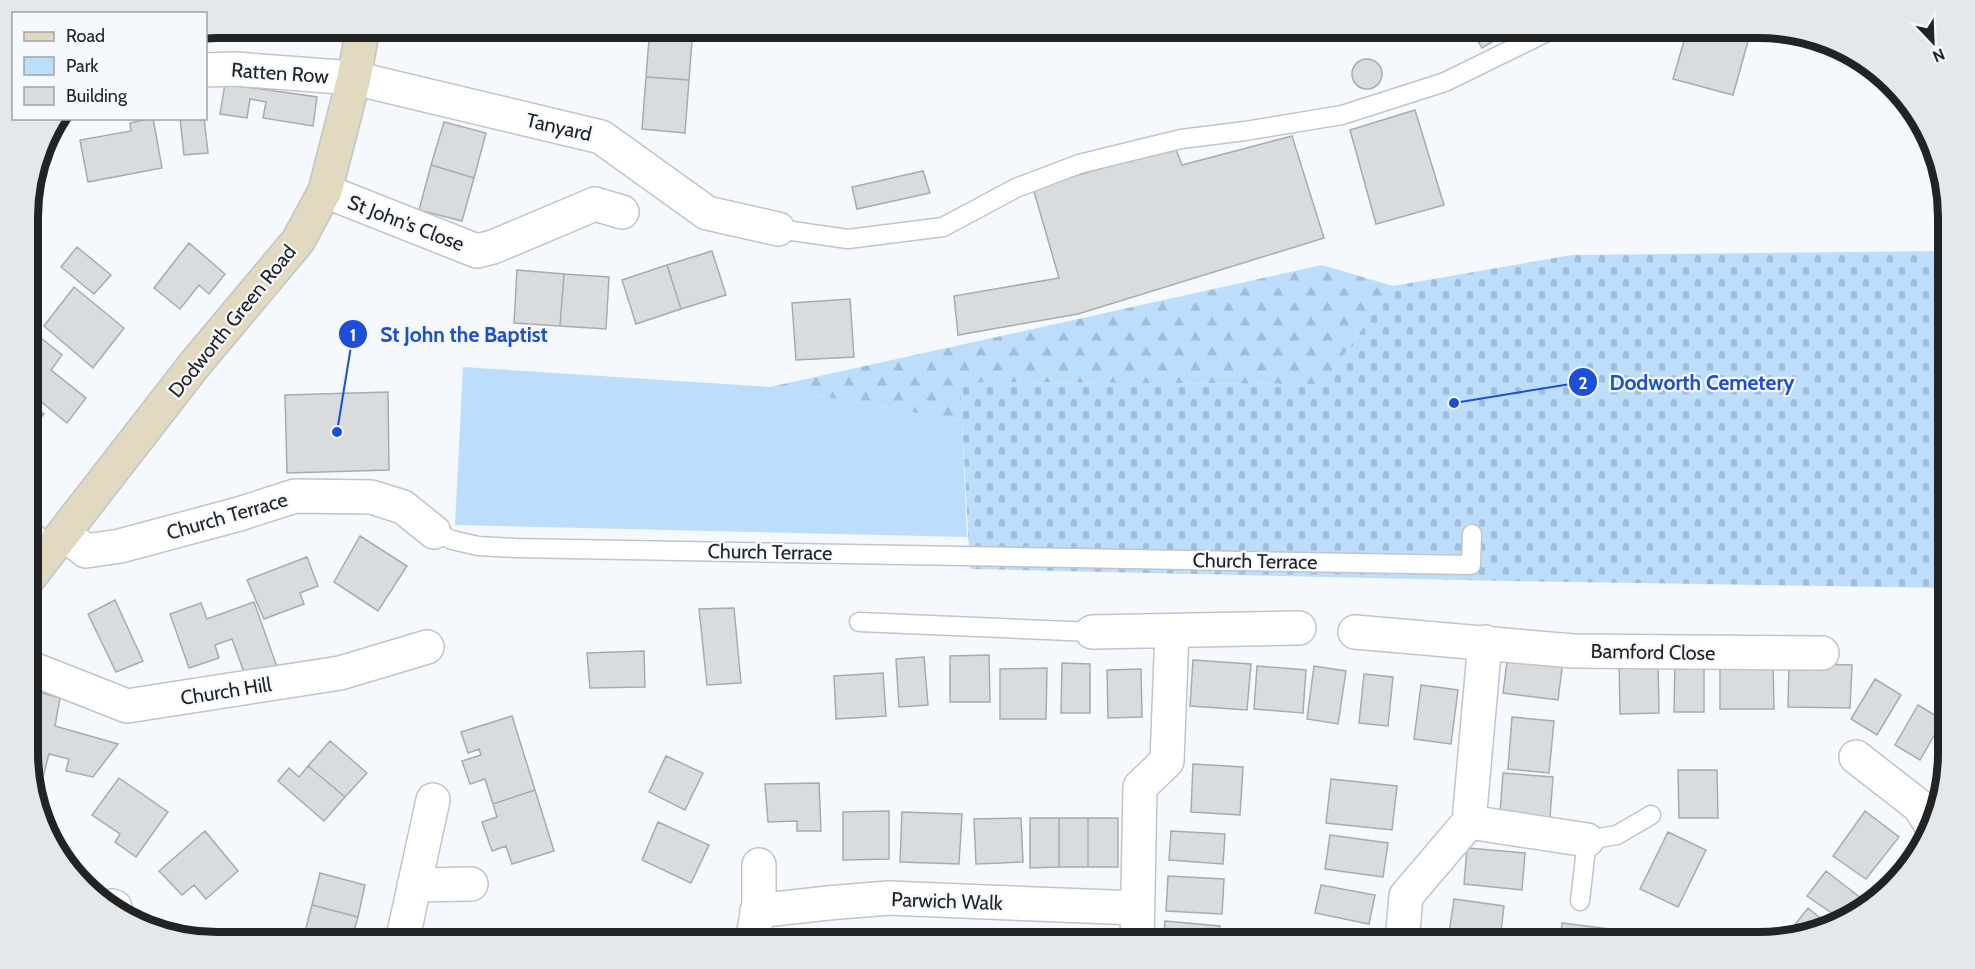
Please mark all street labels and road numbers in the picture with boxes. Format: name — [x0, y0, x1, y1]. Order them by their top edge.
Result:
street label: Ratten Row — [230, 58, 330, 88]
street label: Tanyard — [524, 108, 594, 146]
street label: St John's Close — [344, 190, 468, 256]
street label: Dodworth Green Road — [163, 240, 301, 402]
street label: Church Terrace — [164, 487, 290, 545]
street label: Church Terrace — [707, 539, 833, 565]
street label: Church Terrace — [1192, 548, 1318, 574]
street label: Bamford Close — [1591, 639, 1715, 665]
street label: Church Hill — [179, 672, 273, 710]
street label: Parwich Walk — [891, 887, 1003, 915]

